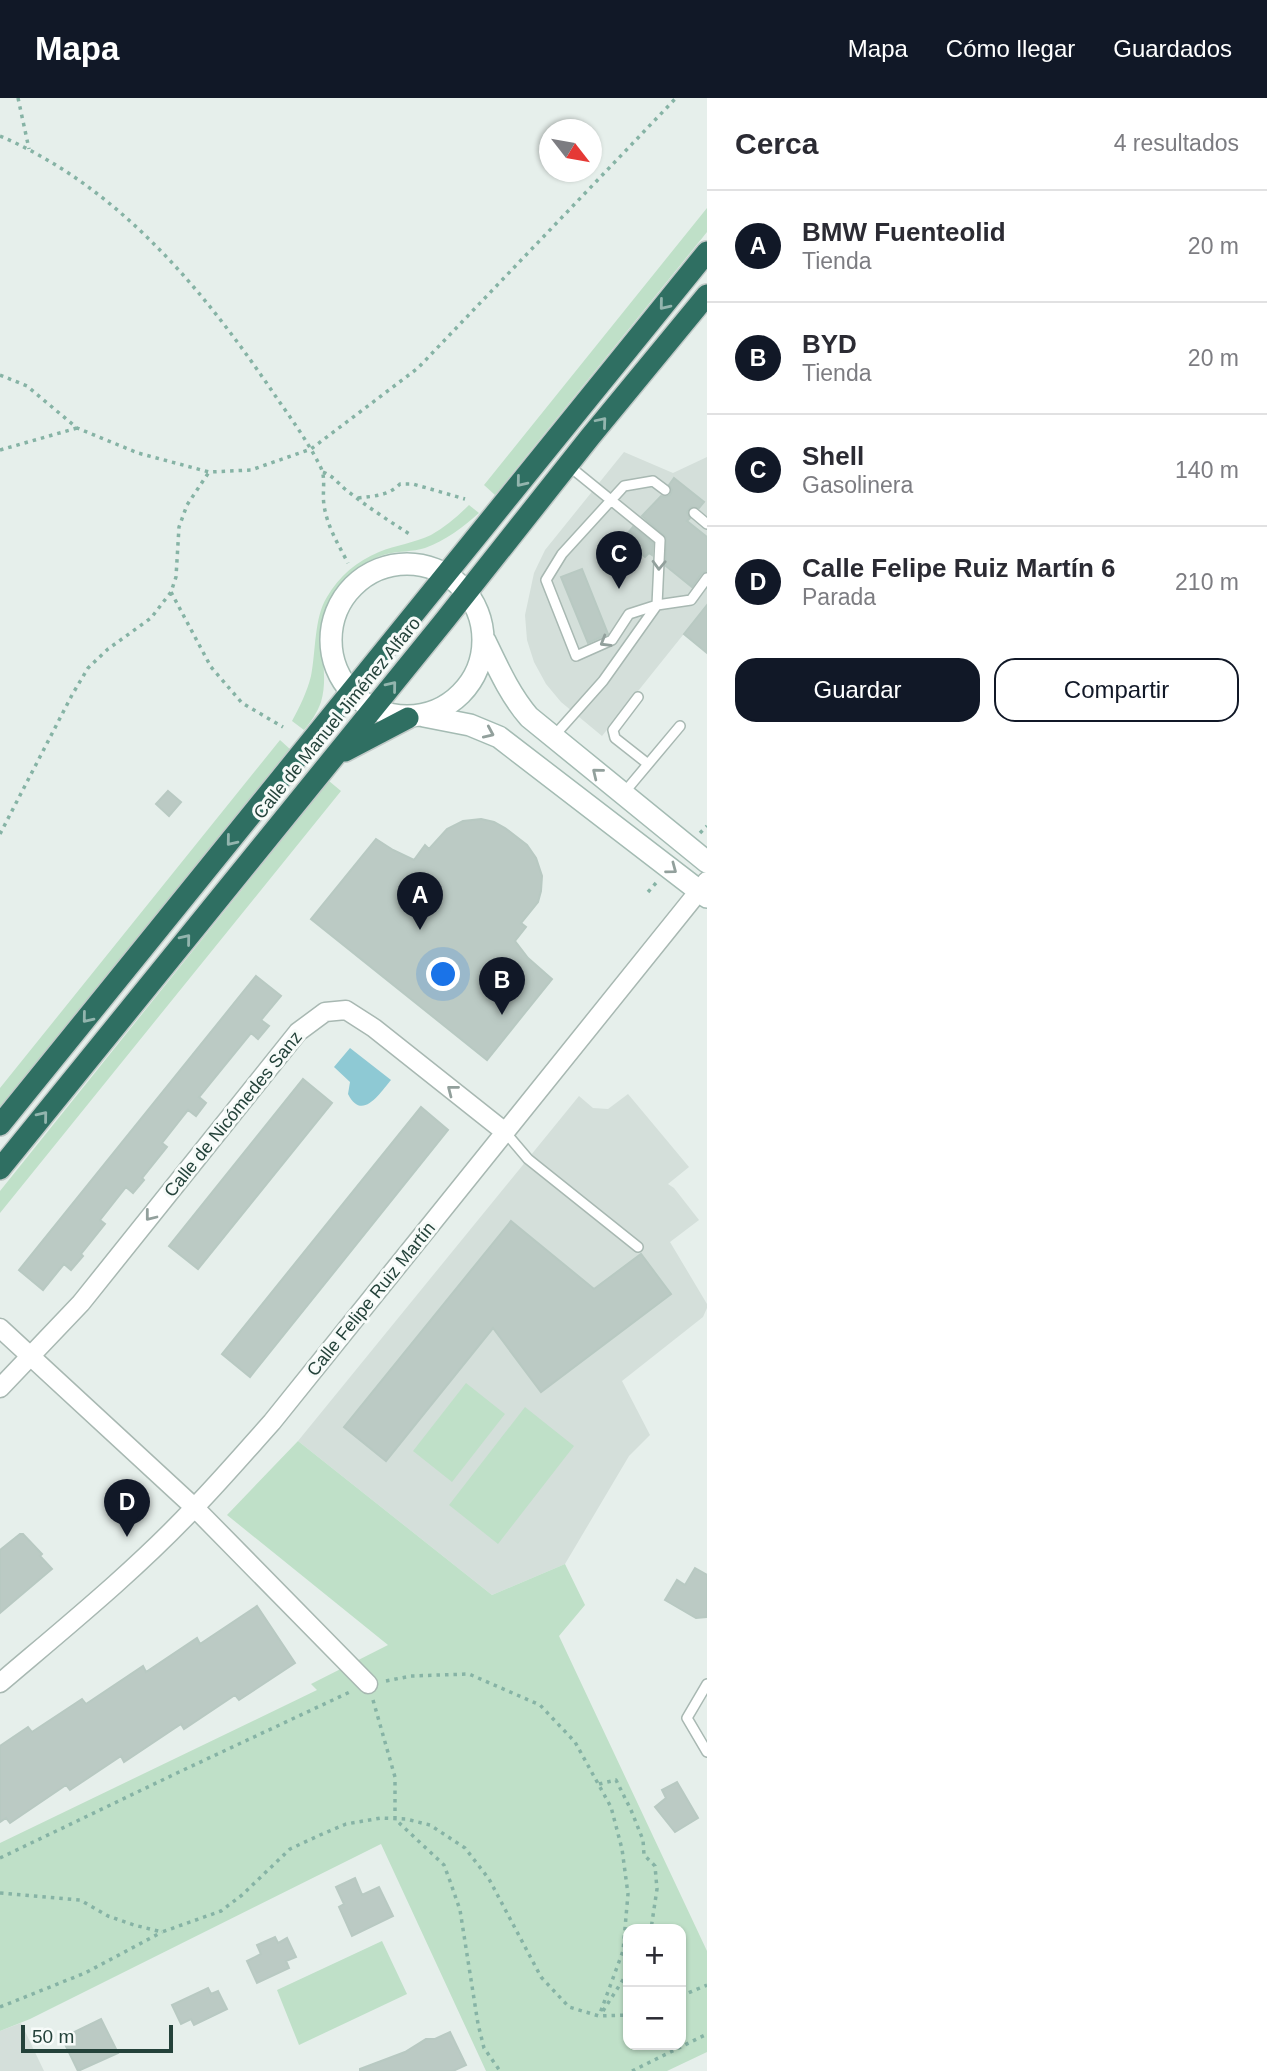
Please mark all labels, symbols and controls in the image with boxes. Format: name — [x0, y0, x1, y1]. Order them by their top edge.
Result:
text: Mapa — [35, 30, 119, 67]
text: Mapa — [848, 35, 908, 62]
text: Cómo llegar — [946, 35, 1075, 62]
text: Guardados — [1113, 35, 1232, 62]
north arrow — [539, 119, 602, 182]
text: Cerca — [735, 127, 818, 160]
text: 4 resultados — [1114, 130, 1239, 156]
text: BMW Fuenteolid — [802, 217, 1006, 247]
text: A — [750, 233, 766, 259]
text: 20 m — [1188, 233, 1239, 259]
text: Tienda — [802, 248, 871, 274]
one-way arrow — [660, 296, 672, 309]
text: BYD — [802, 329, 857, 359]
text: B — [750, 345, 766, 371]
text: 20 m — [1188, 345, 1239, 371]
text: Tienda — [802, 360, 871, 386]
one-way arrow — [593, 418, 606, 430]
text: Shell — [802, 441, 864, 471]
text: C — [750, 457, 766, 483]
text: 140 m — [1175, 457, 1239, 483]
text: Gasolinera — [802, 472, 913, 498]
one-way arrow — [517, 473, 529, 486]
pin: C — [596, 531, 642, 589]
text: Calle Felipe Ruiz Martín 6 — [802, 553, 1116, 583]
one-way arrow — [651, 560, 666, 571]
text: D — [750, 569, 766, 595]
text: 210 m — [1175, 569, 1239, 595]
text: Parada — [802, 584, 876, 610]
street label: Calle de Manuel Jiménez Alfaro — [250, 613, 424, 823]
one-way arrow — [600, 634, 613, 647]
button: Guardar — [735, 658, 980, 722]
button: Compartir — [994, 658, 1239, 722]
one-way arrow — [383, 682, 396, 694]
one-way arrow — [482, 725, 495, 739]
one-way arrow — [592, 768, 604, 781]
one-way arrow — [226, 834, 239, 846]
one-way arrow — [664, 860, 676, 873]
pin: A — [397, 872, 443, 930]
one-way arrow — [178, 934, 190, 947]
your location — [426, 957, 460, 991]
pin: B — [479, 957, 525, 1015]
one-way arrow — [83, 1009, 95, 1022]
street label: Calle de Nicómedes Sanz — [160, 1027, 306, 1201]
one-way arrow — [447, 1085, 459, 1098]
one-way arrow — [35, 1111, 47, 1124]
one-way arrow — [145, 1209, 158, 1221]
street label: Calle Felipe Ruiz Martín — [303, 1218, 439, 1380]
pin: D — [104, 1479, 150, 1537]
map controls — [623, 1924, 686, 2050]
button: + — [623, 1924, 686, 1987]
button: − — [623, 1987, 686, 2050]
scale bar — [21, 2022, 173, 2054]
text: 50 m — [32, 2026, 74, 2047]

